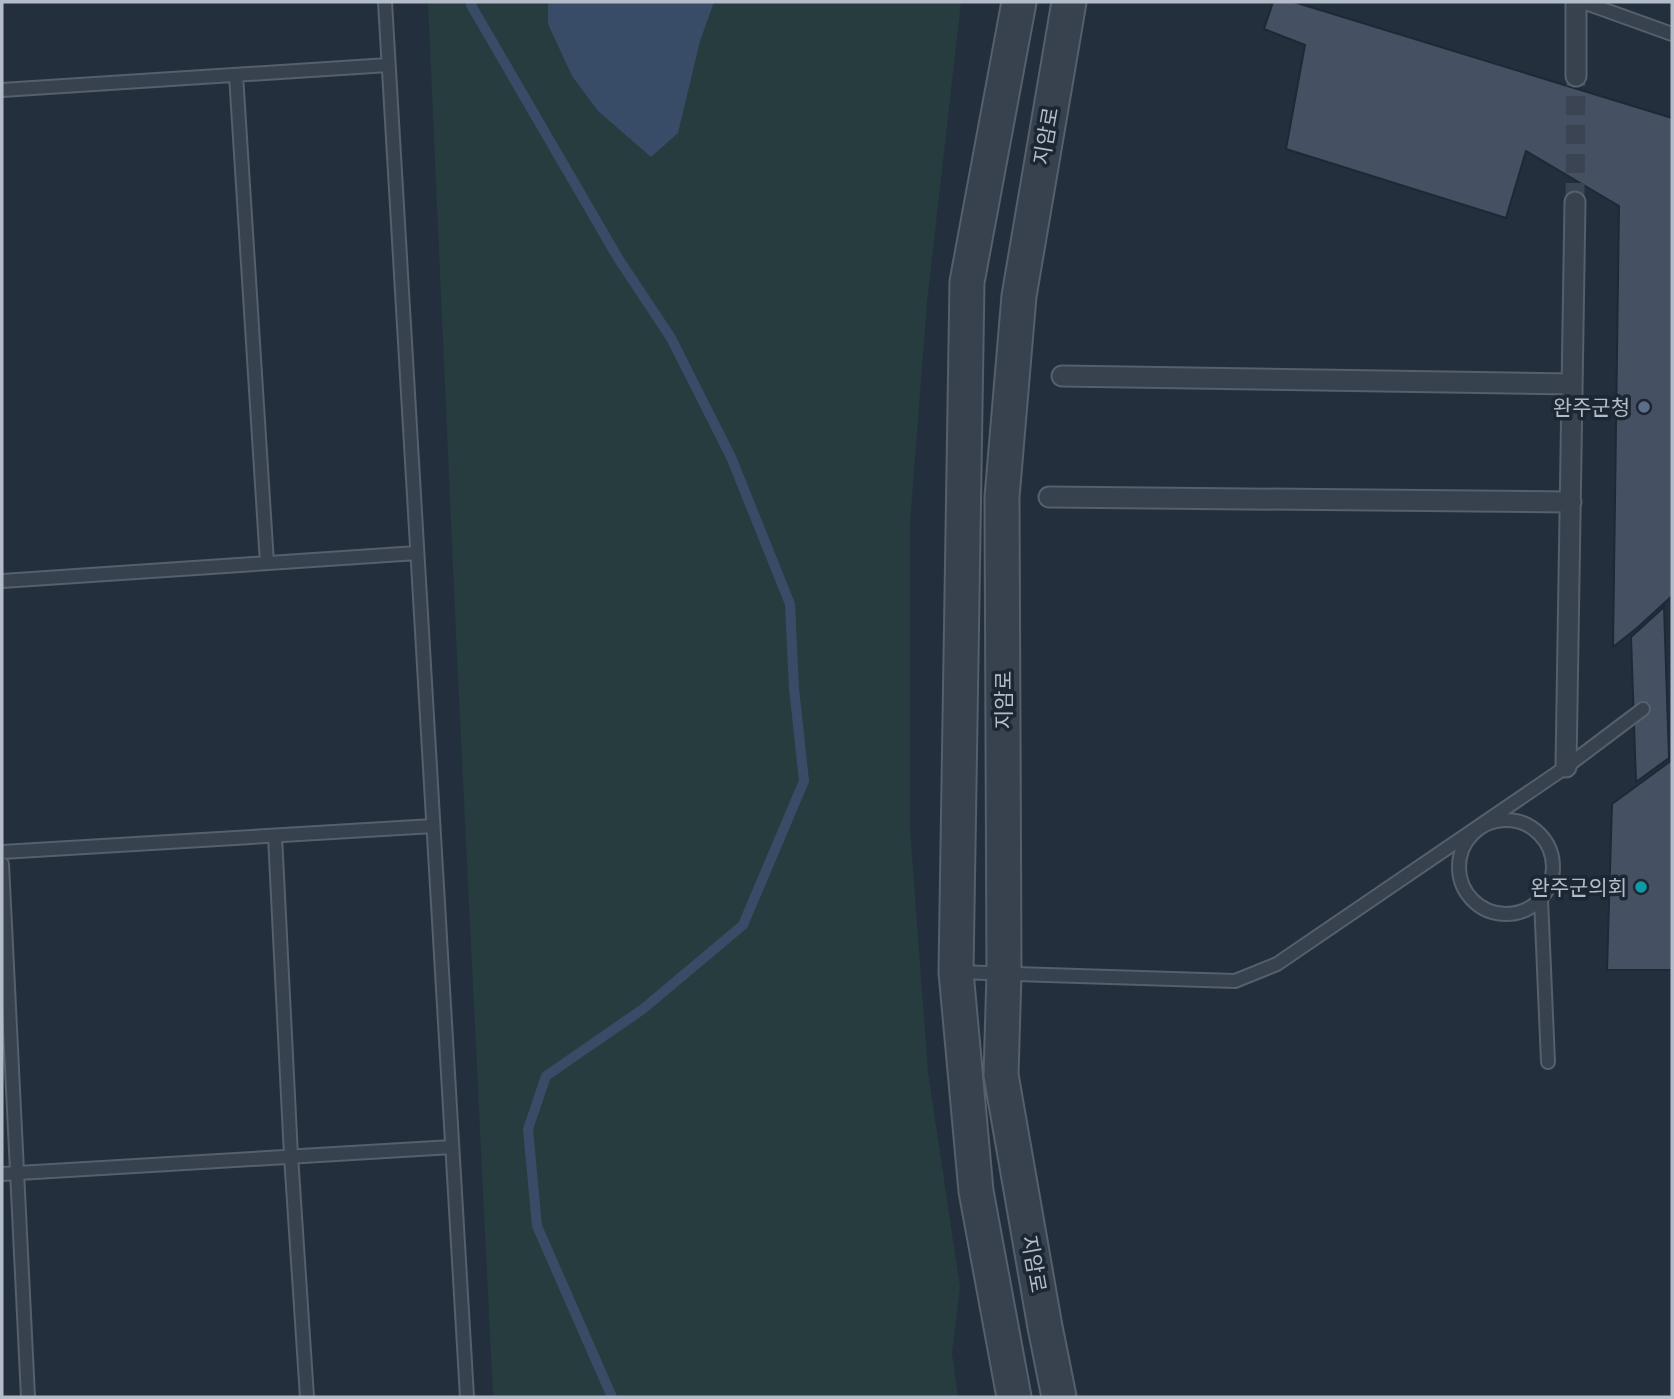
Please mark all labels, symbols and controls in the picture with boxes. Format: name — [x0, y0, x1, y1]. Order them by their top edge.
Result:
street label: 지암로 — [1029, 105, 1063, 167]
place label: 완주군청 — [1553, 395, 1630, 420]
marker: 완주군청 — [1636, 399, 1652, 415]
street label: 지암로 — [991, 671, 1016, 729]
place label: 완주군의회 — [1530, 875, 1627, 900]
marker: 완주군의회 — [1633, 879, 1649, 895]
street label: 지암로 — [1017, 1233, 1051, 1295]

